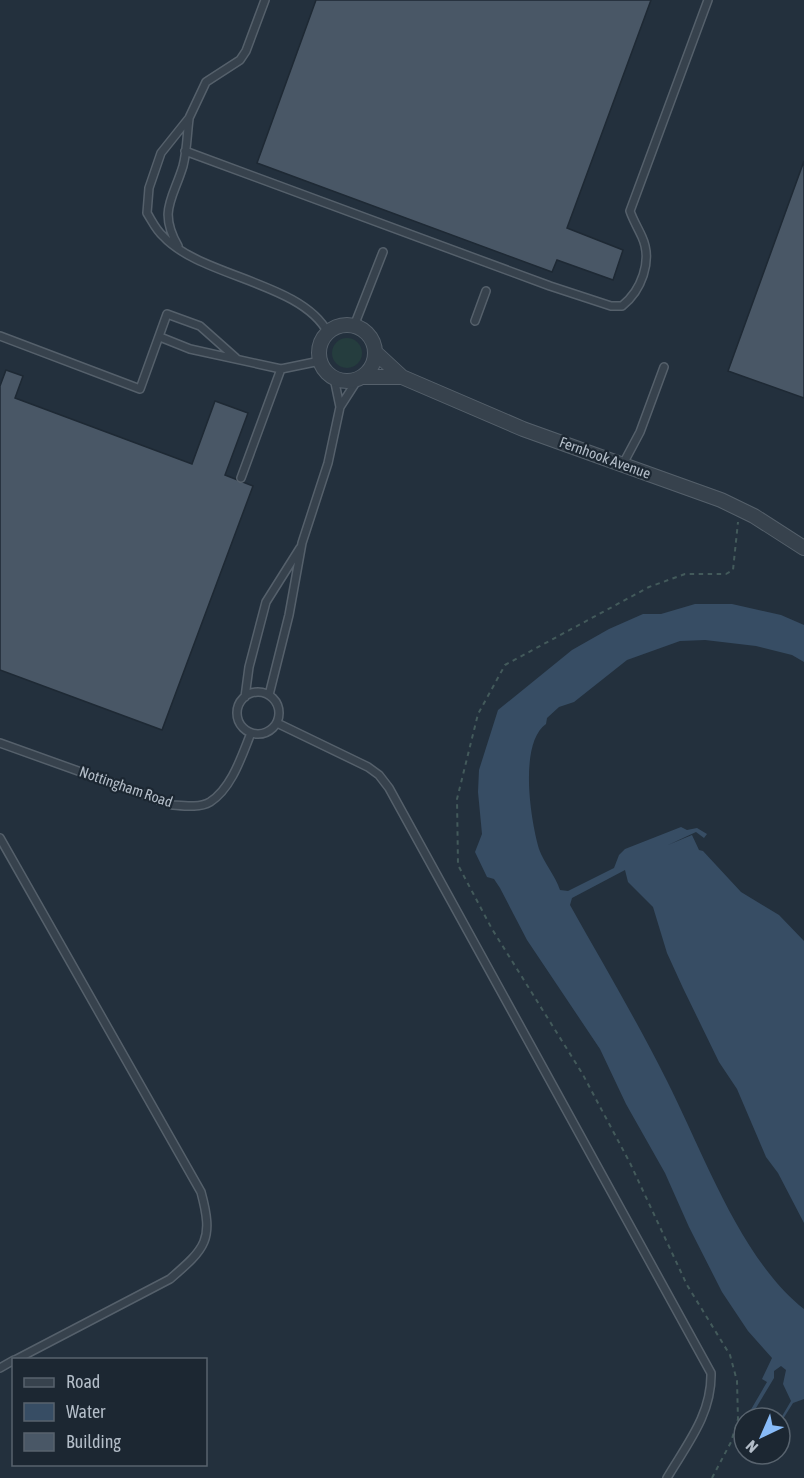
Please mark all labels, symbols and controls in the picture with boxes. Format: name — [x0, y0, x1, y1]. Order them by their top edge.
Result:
street label: Fernhook Avenue — [557, 433, 653, 482]
street label: Nottingham Road — [77, 763, 175, 810]
legend — [12, 1358, 207, 1466]
text: Road — [66, 1371, 100, 1392]
text: Water — [66, 1401, 106, 1422]
north arrow — [732, 1406, 792, 1466]
text: Building — [66, 1431, 121, 1452]
text: N — [742, 1437, 761, 1457]

